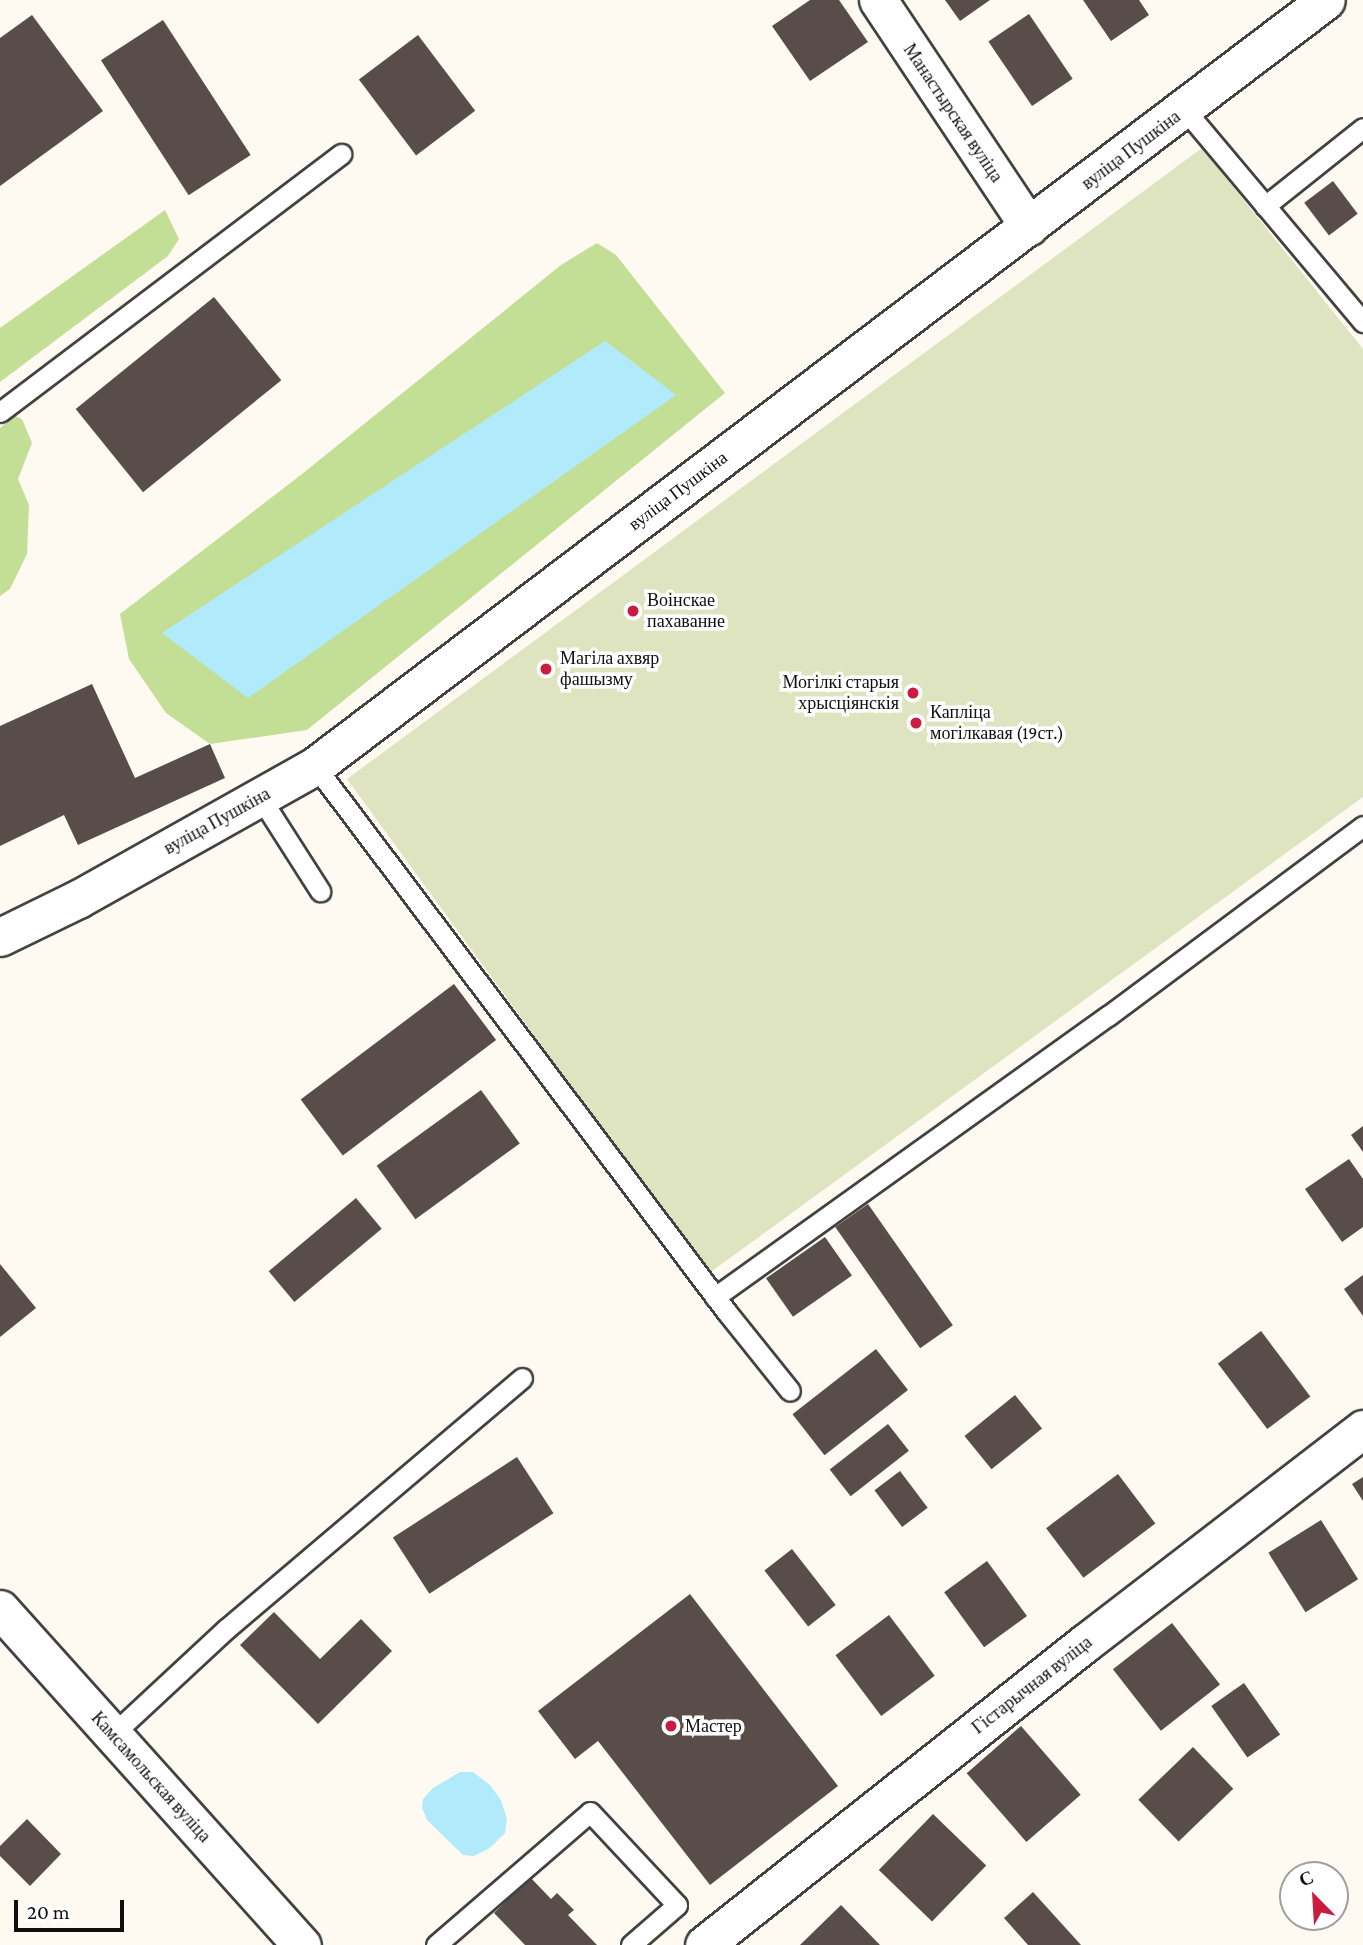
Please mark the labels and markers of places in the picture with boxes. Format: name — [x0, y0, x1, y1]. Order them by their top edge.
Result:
place label: Воінскае пахаванне — [647, 590, 725, 632]
marker: Воінскае пахаванне — [625, 603, 641, 619]
place label: Магіла ахвяр фашызму — [560, 648, 659, 690]
marker: Магіла ахвяр фашызму — [538, 661, 554, 677]
place label: Могілкі старыя хрысціянскія — [783, 672, 899, 714]
marker: Могілкі старыя хрысціянскія — [905, 685, 921, 701]
place label: Капліца могілкавая (19ст.) — [930, 702, 1064, 744]
marker: Капліца могілкавая (19ст.) — [908, 715, 924, 731]
place label: Мастер — [685, 1715, 742, 1737]
marker: Мастер — [663, 1718, 679, 1734]

